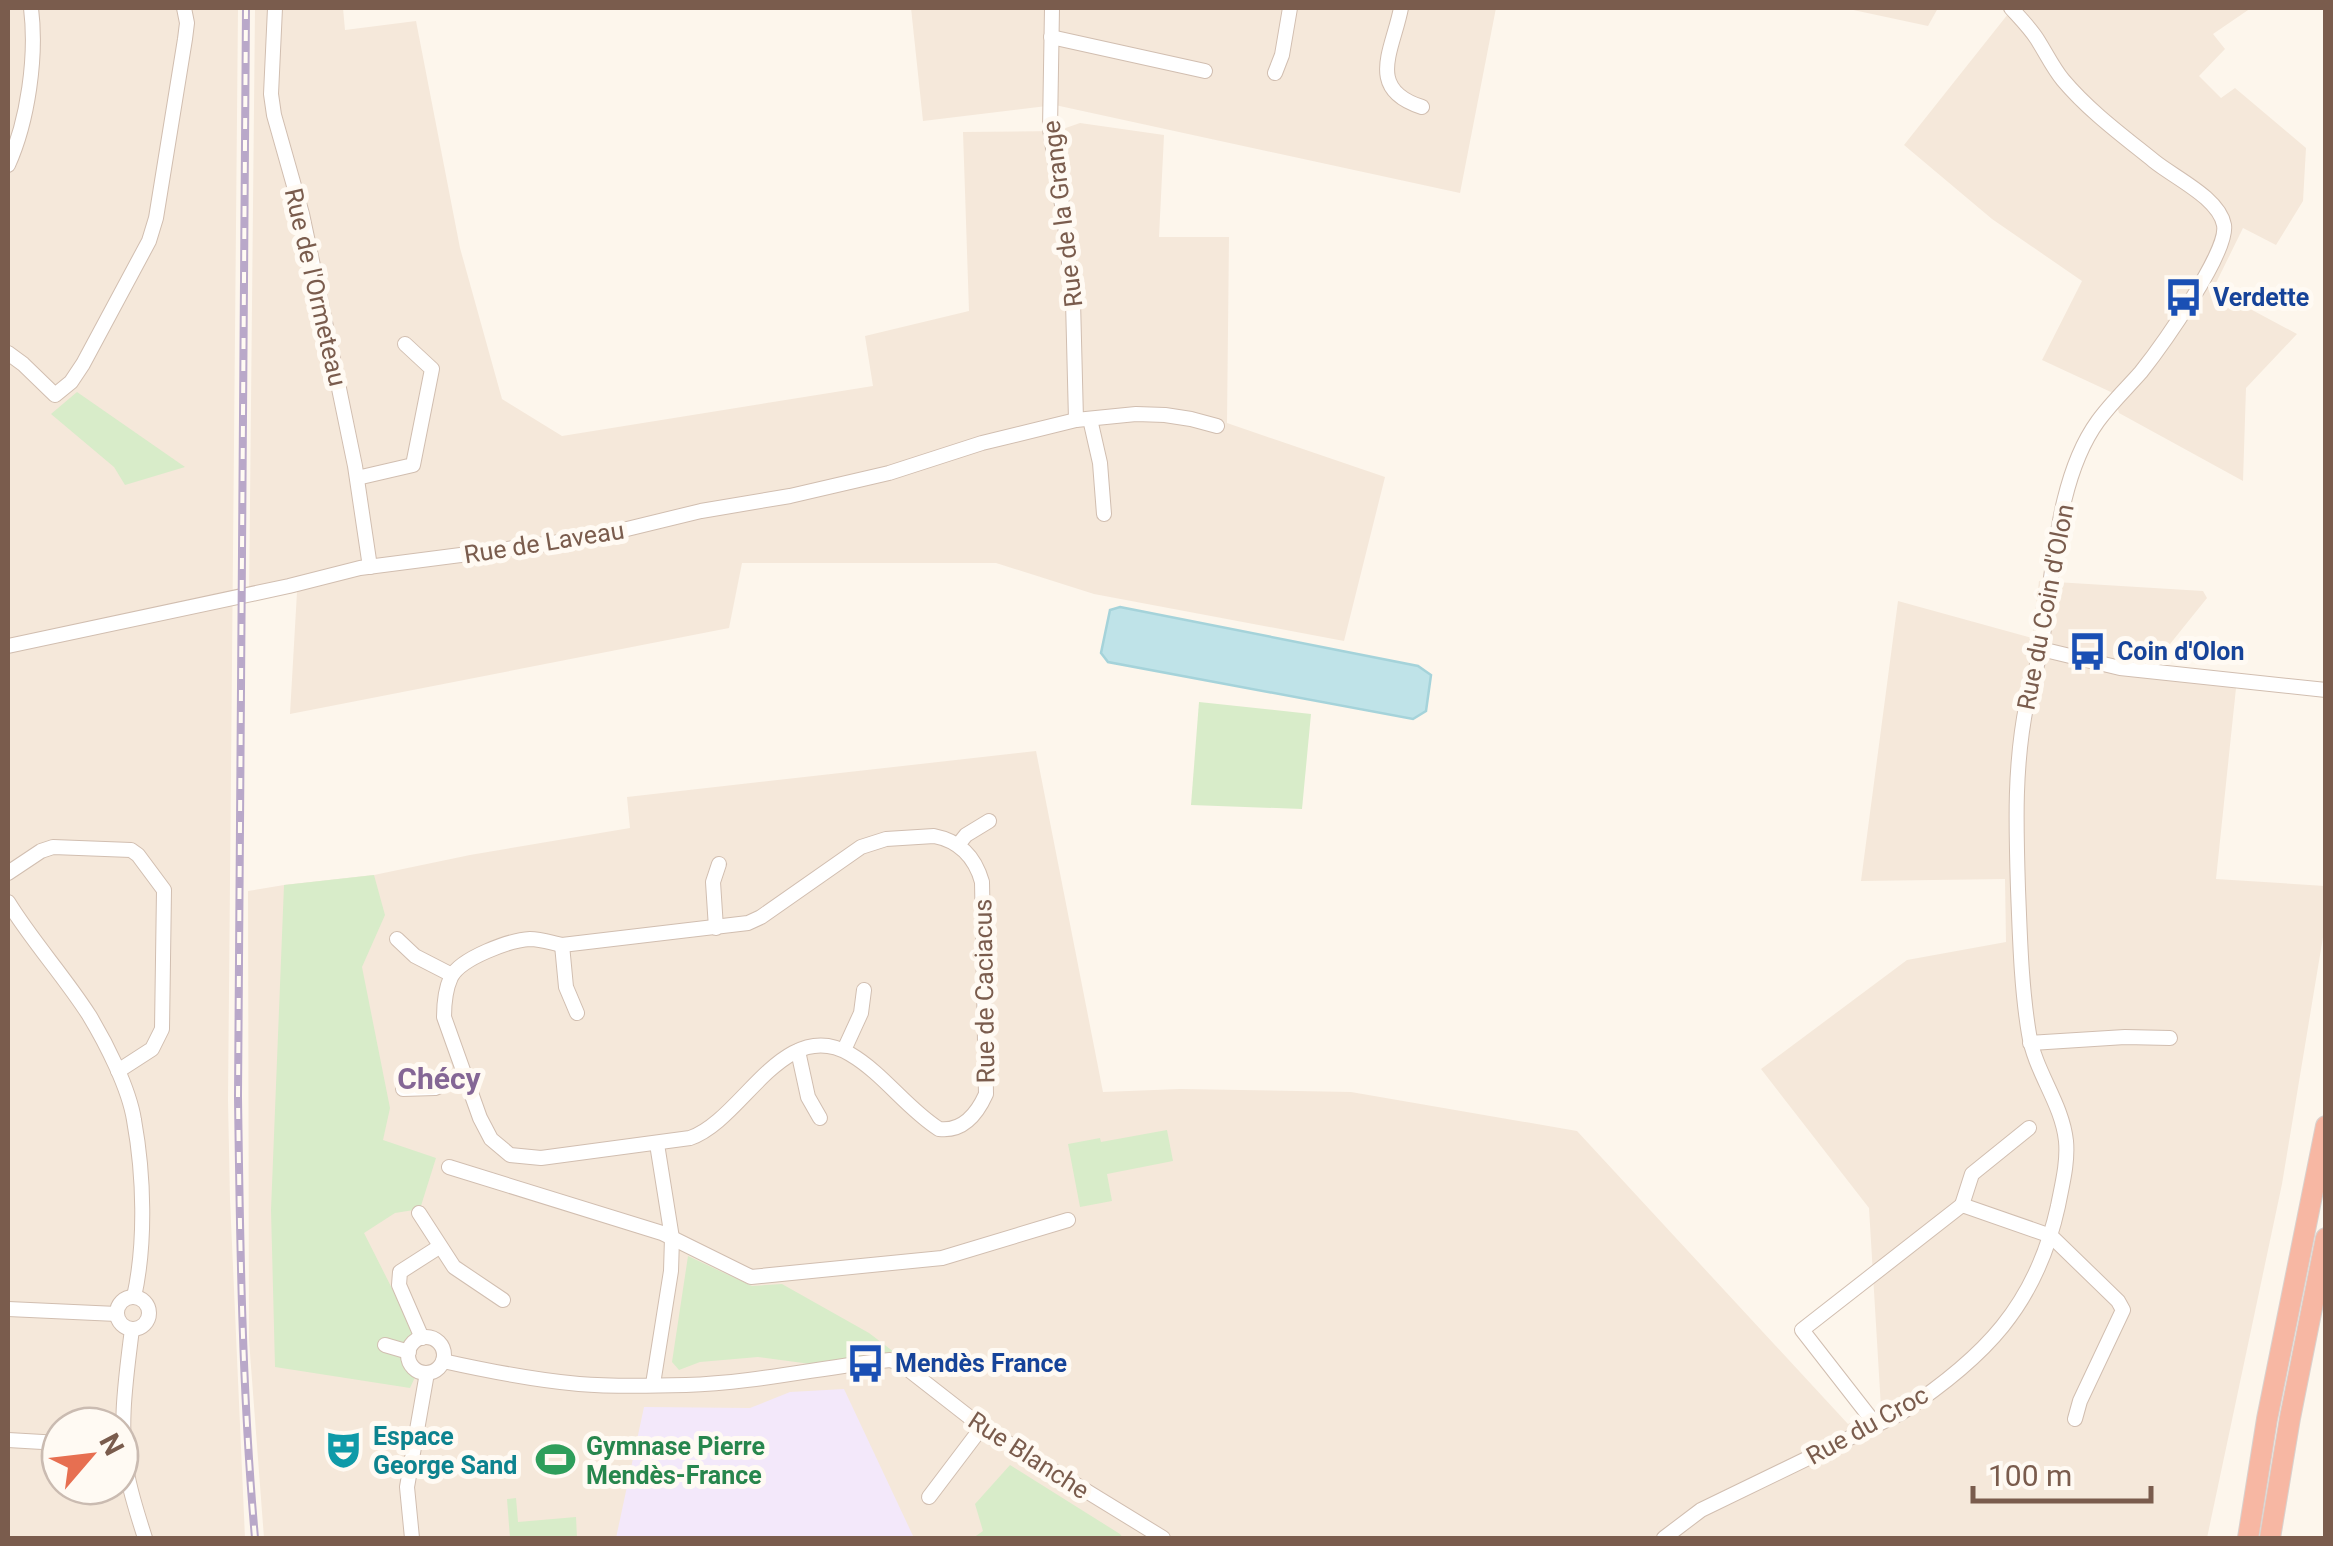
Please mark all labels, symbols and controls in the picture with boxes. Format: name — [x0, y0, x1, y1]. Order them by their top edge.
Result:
street label: Rue de la Grange — [1037, 119, 1088, 309]
street label: Rue de l'Ormeteau — [279, 185, 352, 389]
bus stop icon: Verdette — [2162, 276, 2204, 318]
place label: Verdette — [2213, 283, 2309, 312]
street label: Rue du Coin d'Olon — [2011, 502, 2080, 713]
street label: Rue de Laveau — [462, 516, 626, 569]
bus stop icon: Coin d'Olon — [2066, 630, 2108, 672]
place label: Coin d'Olon — [2117, 637, 2244, 666]
street label: Rue de Caciacus — [968, 898, 1001, 1084]
district label: Chécy — [397, 1061, 482, 1096]
bus stop icon: Mendès France — [844, 1342, 886, 1384]
place label: Mendès France — [895, 1349, 1067, 1378]
street label: Rue du Croc — [1801, 1380, 1933, 1471]
north arrow — [40, 1406, 140, 1506]
street label: Rue Blanche — [963, 1406, 1094, 1505]
place label: Espace George Sand — [373, 1422, 517, 1480]
text: N — [92, 1428, 131, 1461]
theatre icon: Espace George Sand — [322, 1429, 364, 1471]
place label: Gymnase Pierre Mendès-France — [586, 1432, 765, 1490]
sports icon: Gymnase Pierre Mendès-France — [535, 1439, 577, 1481]
scale bar — [1973, 1441, 2150, 1503]
text: 100 m — [1988, 1458, 2072, 1493]

